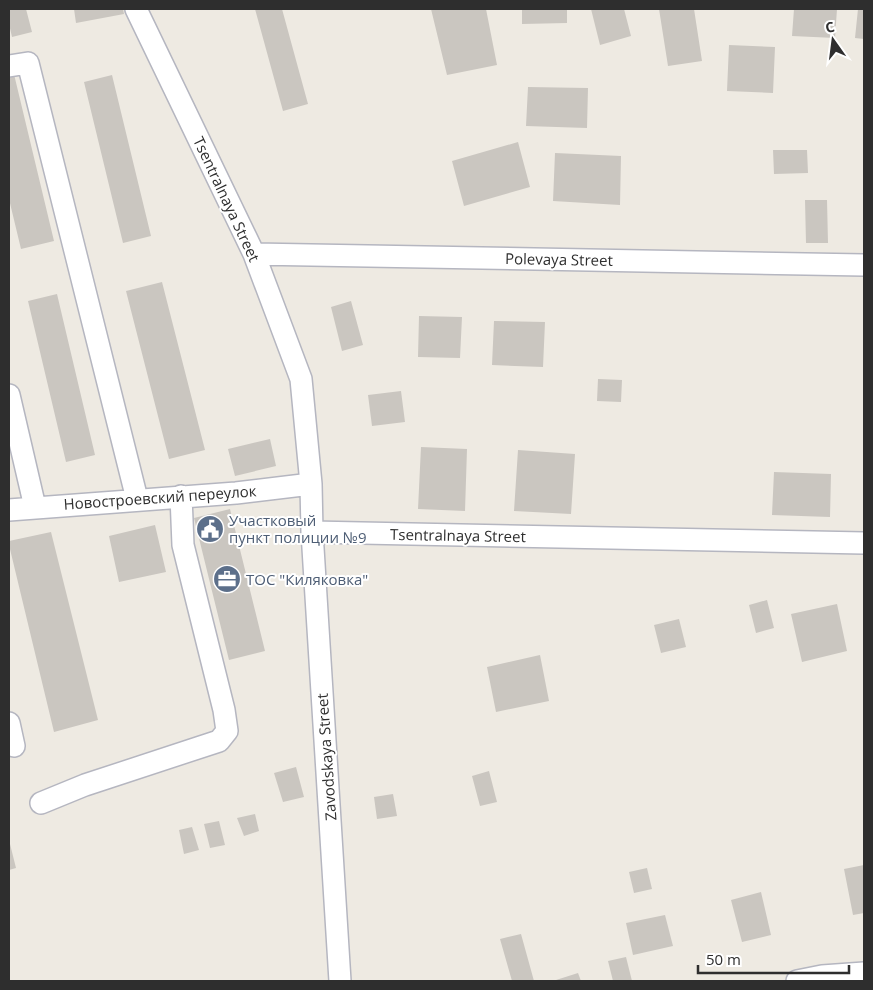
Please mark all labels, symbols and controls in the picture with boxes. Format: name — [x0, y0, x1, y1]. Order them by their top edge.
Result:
north arrow — [808, 15, 858, 65]
text: С — [823, 17, 836, 37]
street label: Tsentralnaya Street — [189, 133, 265, 265]
street label: Polevaya Street — [505, 248, 613, 270]
street label: Новостроевский переулок — [63, 480, 257, 514]
place label: Участковый пункт полиции №9 — [229, 510, 367, 547]
public building icon: Участковый пункт полиции №9 — [195, 514, 225, 544]
street label: Tsentralnaya Street — [390, 524, 526, 546]
office icon: ТОС "Киляковка" — [212, 564, 242, 594]
place label: ТОС "Киляковка" — [246, 569, 368, 589]
street label: Zavodskaya Street — [312, 693, 340, 821]
scale bar — [698, 942, 849, 974]
text: 50 m — [706, 949, 741, 969]

